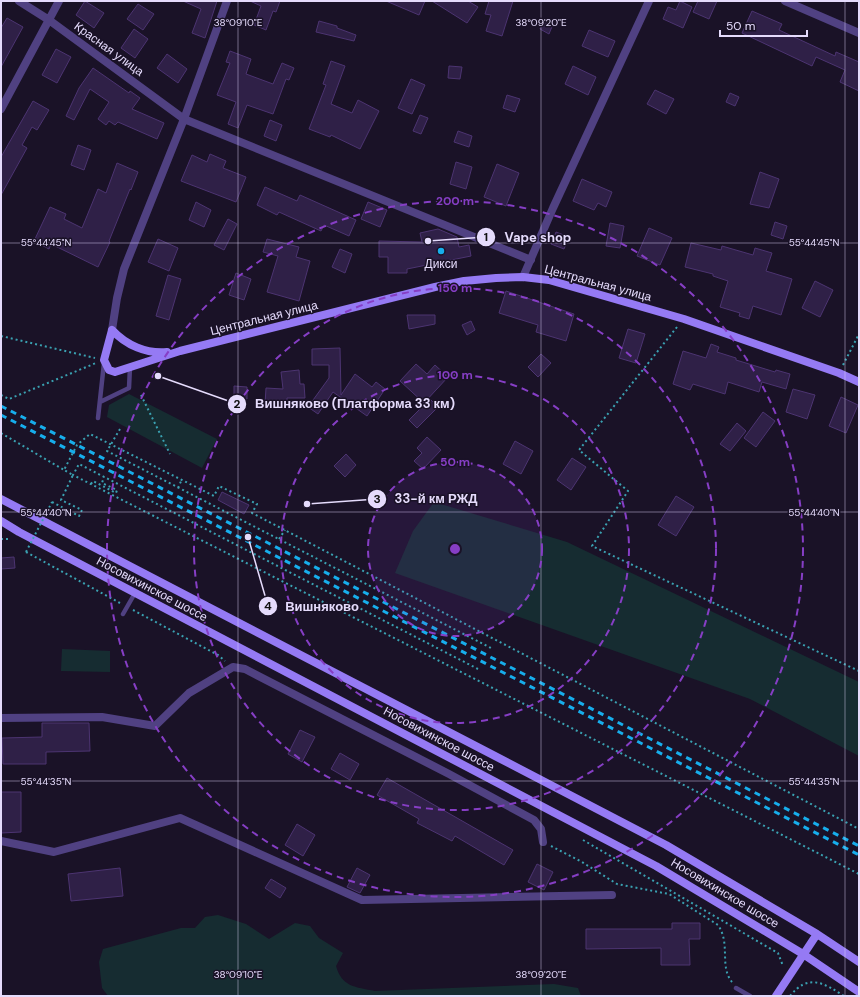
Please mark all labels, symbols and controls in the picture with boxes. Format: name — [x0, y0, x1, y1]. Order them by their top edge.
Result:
scale bar — [720, 12, 807, 38]
text: 38°09'10"E — [214, 16, 263, 29]
text: 38°09'20"E — [515, 16, 567, 29]
street label: Красная улица — [71, 18, 147, 80]
text: 50 m — [726, 18, 755, 34]
text: 200 m — [436, 193, 474, 209]
callout: Vape shop — [476, 225, 579, 250]
text: 1 — [484, 229, 488, 245]
text: Vape shop — [505, 229, 571, 246]
text: 55°44'45"N — [21, 236, 71, 249]
text: 55°44'45"N — [789, 236, 839, 249]
marker: Дикси — [436, 246, 446, 256]
place label: Дикси — [425, 256, 457, 272]
street label: Центральная улица — [543, 261, 654, 305]
text: 150 m — [438, 280, 472, 296]
street label: Центральная улица — [209, 297, 320, 339]
text: 100 m — [437, 367, 473, 383]
callout: Вишняково (Платформа 33 км) — [227, 391, 463, 416]
text: Вишняково (Платформа 33 км) — [255, 395, 455, 412]
text: 2 — [234, 396, 241, 412]
text: 50 m — [440, 454, 470, 470]
callout: 33-й км РЖД — [367, 486, 486, 511]
text: 33-й км РЖД — [395, 490, 478, 507]
text: 3 — [373, 491, 381, 507]
text: 55°44'40"N — [20, 506, 72, 519]
text: 55°44'40"N — [788, 506, 840, 519]
centre of rings — [448, 542, 462, 556]
street label: Носовихинское шоссе — [94, 553, 211, 625]
callout: Вишняково — [258, 593, 367, 618]
text: 4 — [264, 598, 272, 614]
text: Вишняково — [285, 598, 359, 615]
street label: Носовихинское шоссе — [381, 703, 498, 775]
text: 55°44'35"N — [20, 775, 72, 788]
text: 55°44'35"N — [788, 775, 840, 788]
street label: Носовихинское шоссе — [668, 854, 782, 932]
text: 38°09'10"E — [214, 968, 263, 981]
text: 38°09'20"E — [515, 968, 567, 981]

